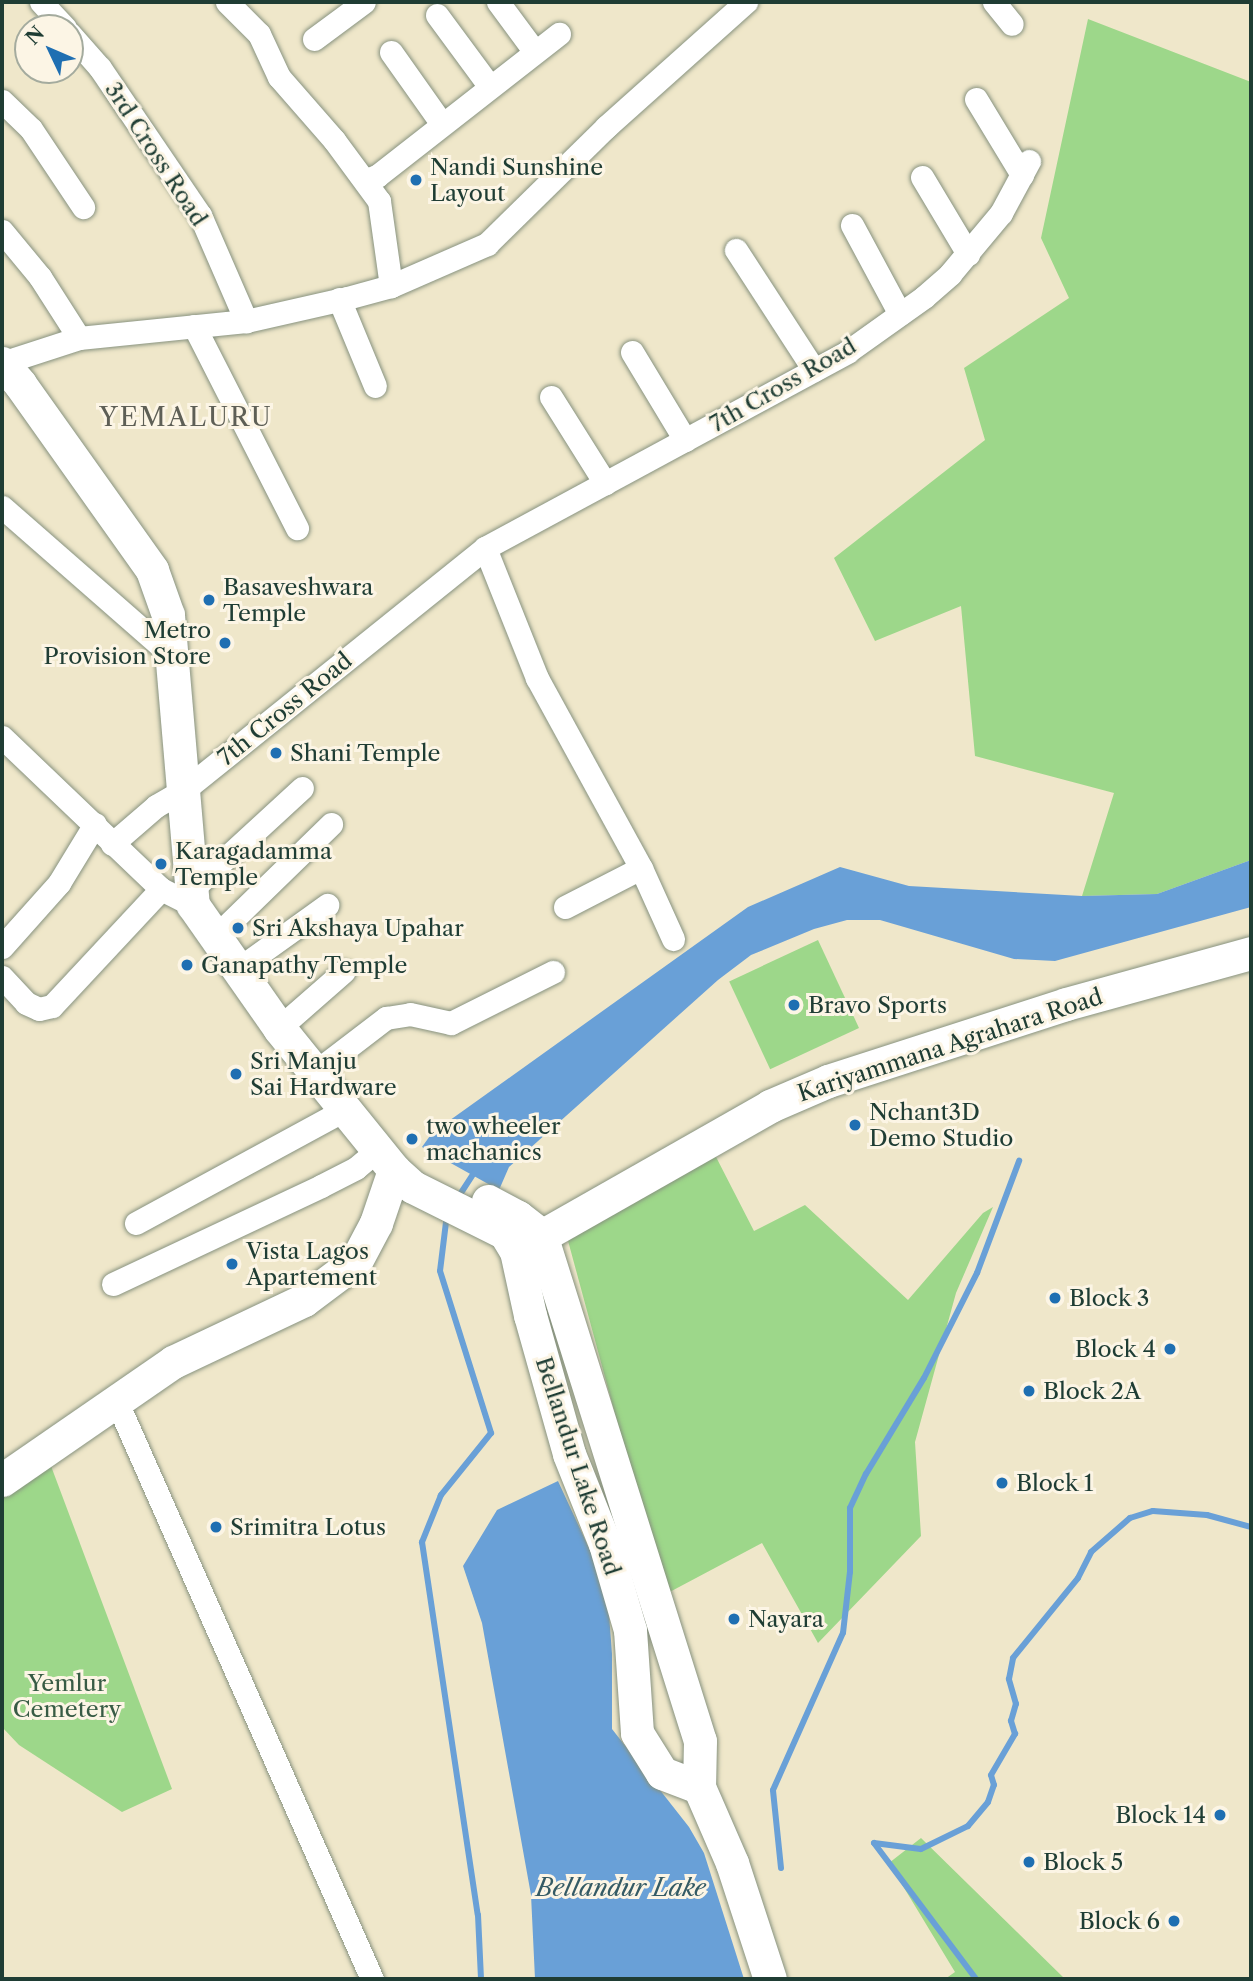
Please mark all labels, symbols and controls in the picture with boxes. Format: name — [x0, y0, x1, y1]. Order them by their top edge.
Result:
north arrow — [14, 14, 84, 84]
text: N — [21, 22, 49, 49]
street label: 3rd Cross Road — [99, 77, 213, 231]
place label: Nandi Sunshine Layout — [430, 153, 603, 207]
marker: Nandi Sunshine Layout — [408, 172, 424, 188]
street label: 7th Cross Road — [705, 332, 861, 438]
district label: YEMALURU — [100, 402, 272, 434]
place label: Basaveshwara Temple — [223, 573, 373, 627]
marker: Basaveshwara Temple — [201, 592, 217, 608]
place label: Metro Provision Store — [44, 616, 211, 670]
marker: Metro Provision Store — [217, 635, 233, 651]
street label: 7th Cross Road — [212, 647, 358, 771]
place label: Shani Temple — [290, 739, 441, 767]
marker: Shani Temple — [268, 745, 284, 761]
place label: Karagadamma Temple — [175, 837, 332, 891]
marker: Karagadamma Temple — [153, 856, 169, 872]
place label: Sri Akshaya Upahar — [252, 914, 465, 942]
marker: Sri Akshaya Upahar — [230, 920, 246, 936]
place label: Ganapathy Temple — [201, 951, 409, 979]
marker: Ganapathy Temple — [179, 957, 195, 973]
street label: Kariyammana Agrahara Road — [793, 982, 1107, 1108]
place label: Bravo Sports — [808, 991, 947, 1019]
marker: Bravo Sports — [786, 997, 802, 1013]
place label: Sri Manju Sai Hardware — [250, 1047, 397, 1101]
marker: Sri Manju Sai Hardware — [228, 1066, 244, 1082]
place label: Nchant3D Demo Studio — [869, 1098, 1013, 1152]
place label: two wheeler machanics — [426, 1112, 561, 1166]
marker: Nchant3D Demo Studio — [847, 1117, 863, 1133]
marker: two wheeler machanics — [404, 1131, 420, 1147]
place label: Vista Lagos Apartement — [246, 1237, 377, 1291]
marker: Vista Lagos Apartement — [224, 1256, 240, 1272]
place label: Block 3 — [1069, 1284, 1150, 1312]
marker: Block 3 — [1047, 1290, 1063, 1306]
place label: Block 4 — [1074, 1335, 1156, 1363]
marker: Block 4 — [1162, 1341, 1178, 1357]
street label: Bellandur Lake Road — [530, 1353, 626, 1579]
place label: Block 2A — [1043, 1377, 1142, 1405]
marker: Block 2A — [1021, 1383, 1037, 1399]
place label: Block 1 — [1016, 1469, 1094, 1497]
marker: Block 1 — [994, 1475, 1010, 1491]
place label: Srimitra Lotus — [230, 1513, 386, 1541]
marker: Srimitra Lotus — [208, 1519, 224, 1535]
place label: Nayara — [748, 1605, 824, 1633]
marker: Nayara — [726, 1611, 742, 1627]
park label: Yemlur Cemetery — [13, 1669, 121, 1723]
place label: Block 14 — [1115, 1801, 1206, 1829]
marker: Block 14 — [1212, 1807, 1228, 1823]
place label: Block 5 — [1043, 1848, 1124, 1876]
marker: Block 5 — [1021, 1854, 1037, 1870]
water label: Bellandur Lake — [536, 1874, 706, 1902]
place label: Block 6 — [1078, 1907, 1160, 1935]
marker: Block 6 — [1166, 1913, 1182, 1929]

